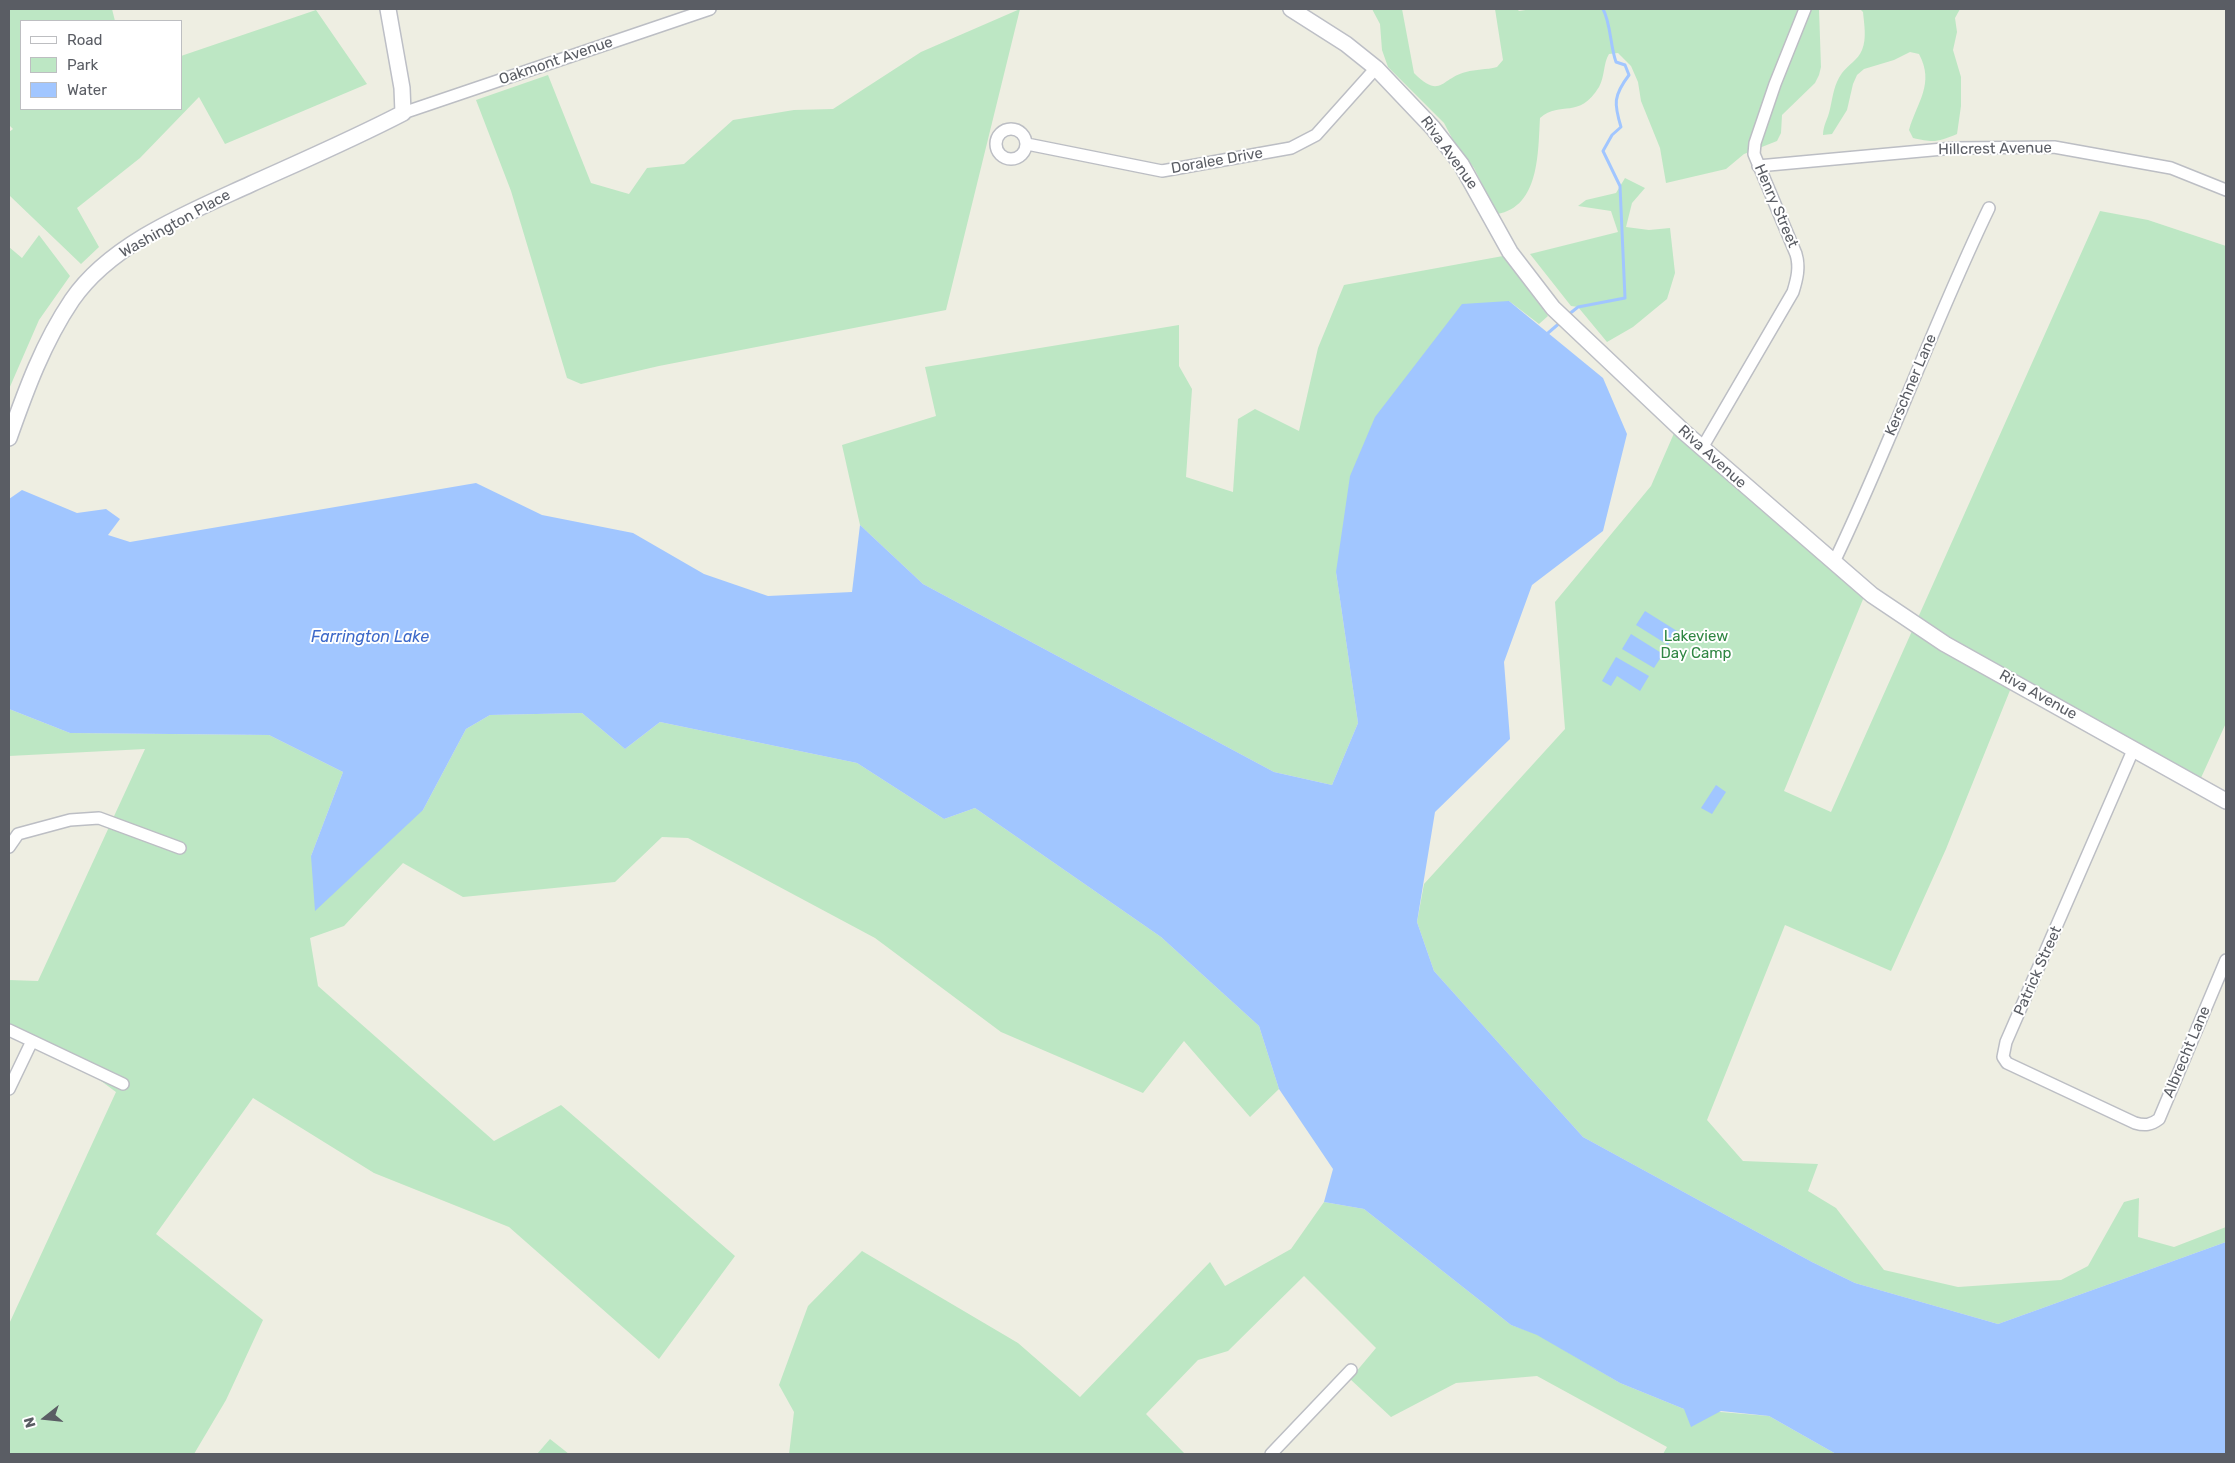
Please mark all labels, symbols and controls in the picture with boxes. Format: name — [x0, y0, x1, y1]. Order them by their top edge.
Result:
legend — [20, 20, 182, 110]
text: Road — [67, 31, 103, 49]
street label: Oakmont Avenue — [497, 33, 615, 89]
text: Park — [67, 56, 98, 74]
text: Water — [67, 81, 107, 99]
street label: Riva Avenue — [1416, 113, 1482, 193]
street label: Hillcrest Avenue — [1938, 139, 2052, 159]
street label: Doralee Drive — [1170, 144, 1264, 178]
street label: Henry Street — [1750, 161, 1802, 251]
street label: Washington Place — [116, 186, 234, 262]
street label: Kerschner Lane — [1881, 331, 1941, 439]
street label: Riva Avenue — [1674, 422, 1750, 492]
water label: Farrington Lake — [311, 627, 429, 647]
park label: Lakeview Day Camp — [1661, 628, 1731, 663]
street label: Riva Avenue — [1996, 666, 2080, 724]
street label: Patrick Street — [2010, 924, 2066, 1018]
street label: Albrecht Lane — [2160, 1004, 2214, 1100]
north arrow — [20, 1393, 70, 1443]
text: N — [21, 1415, 40, 1429]

